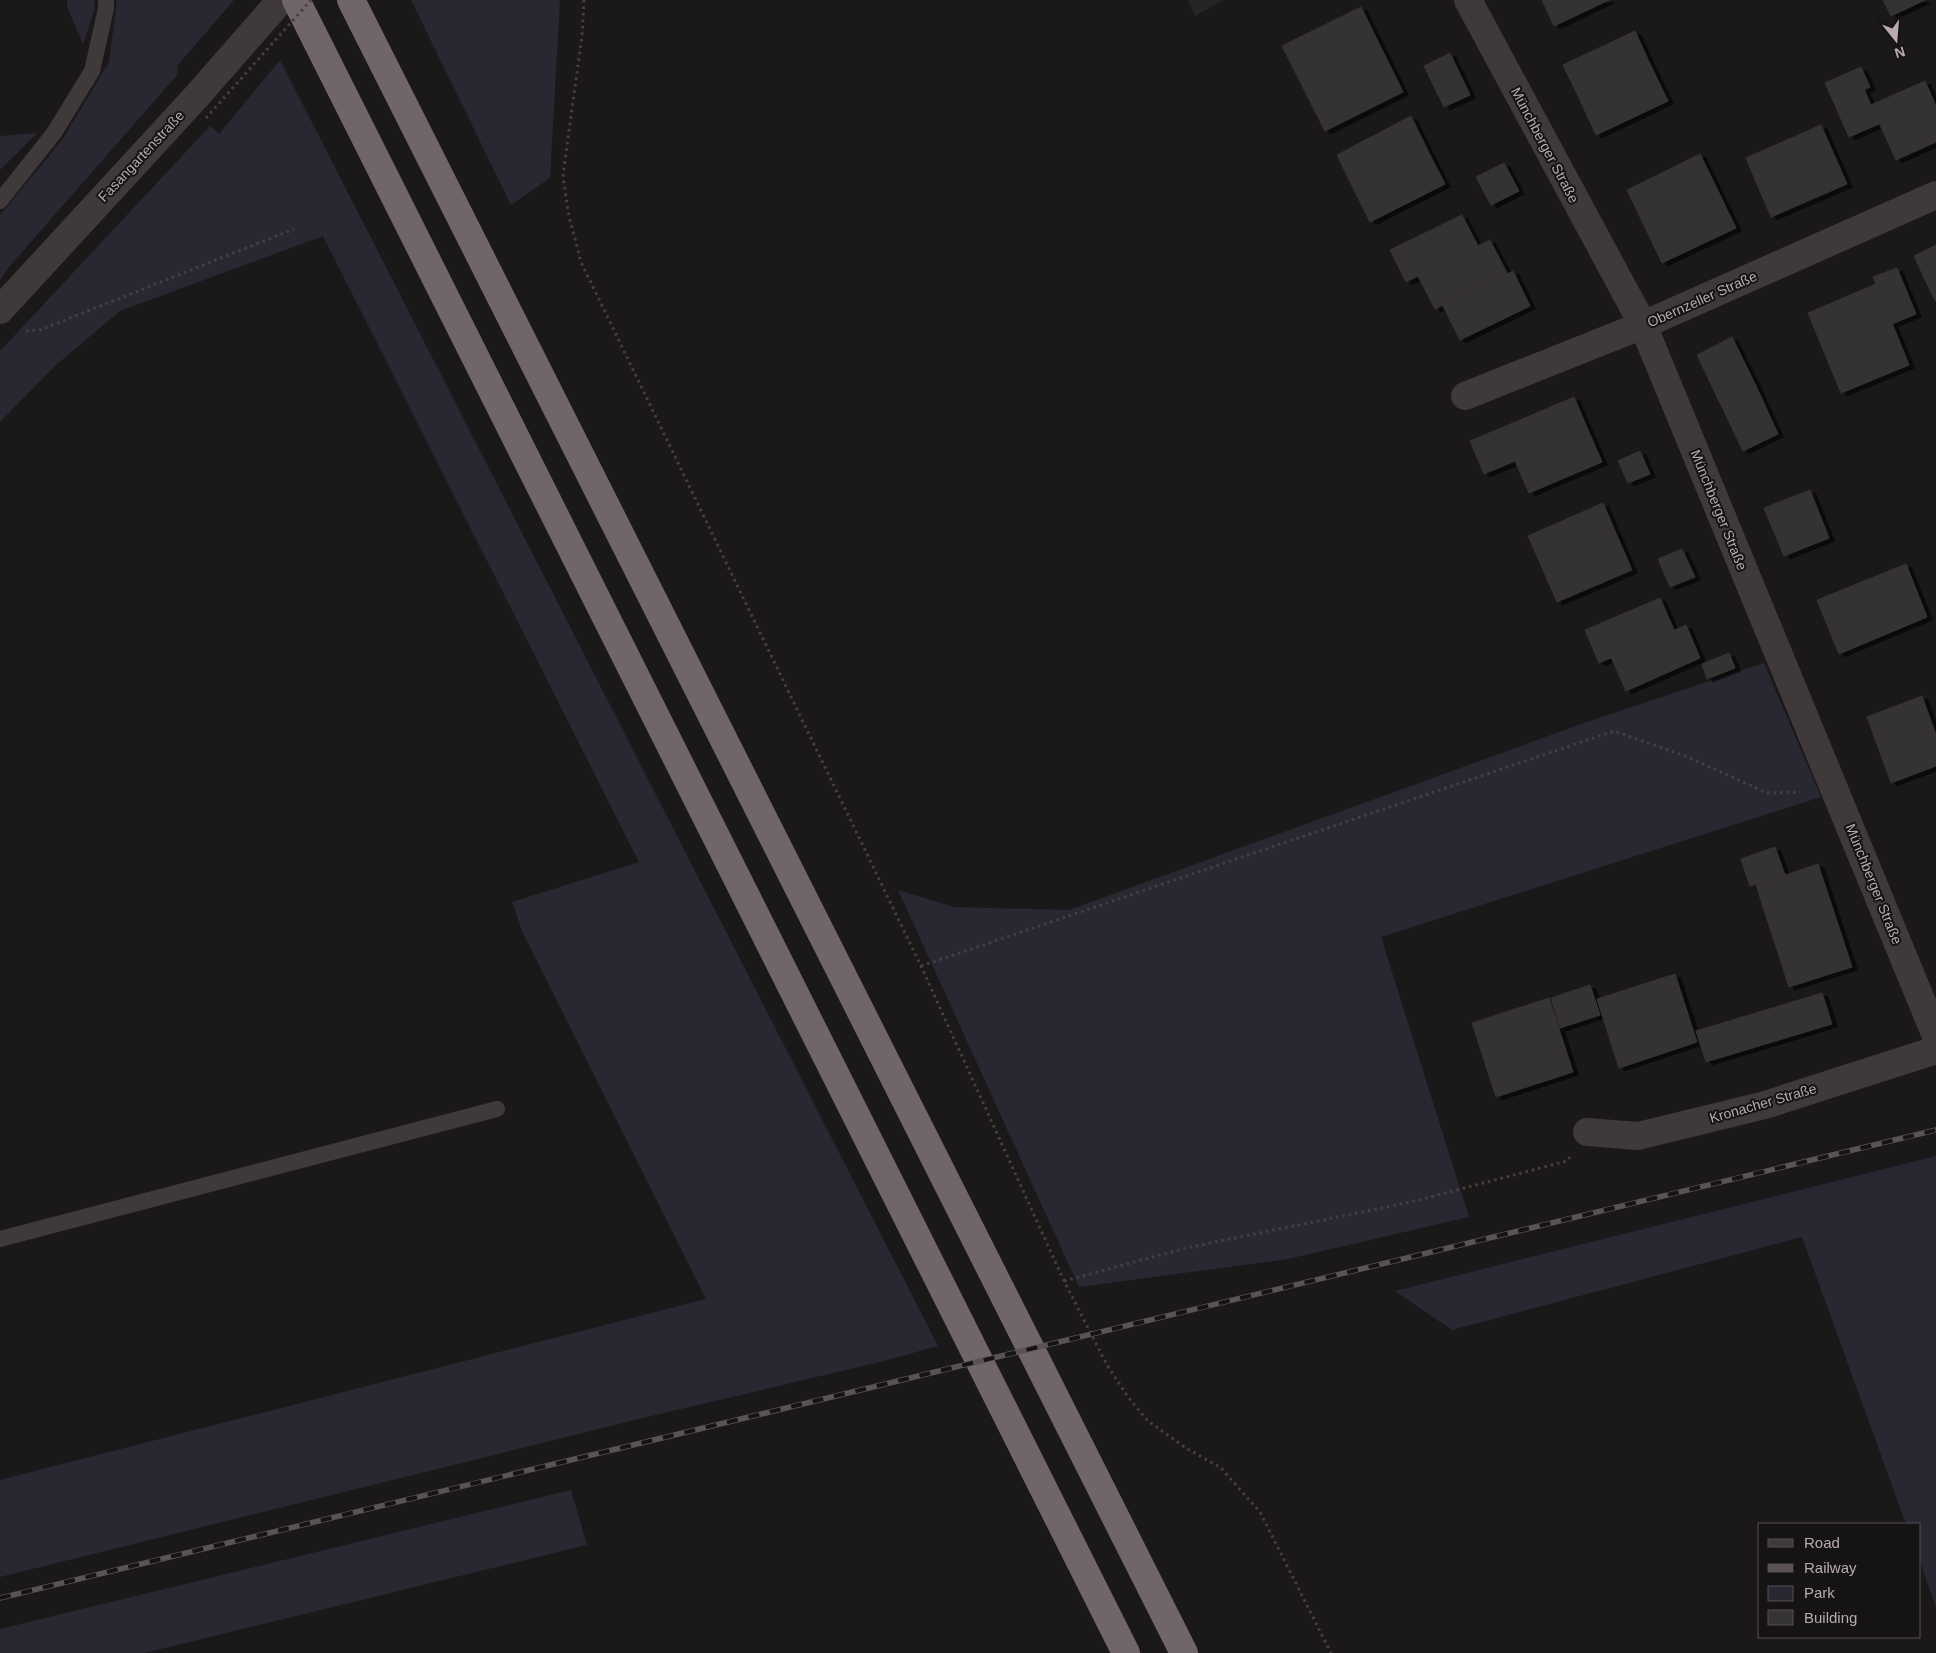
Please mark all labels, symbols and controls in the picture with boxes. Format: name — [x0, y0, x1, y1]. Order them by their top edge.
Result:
north arrow — [1871, 15, 1921, 65]
text: N — [1893, 43, 1907, 62]
street label: Münchberger Straße — [1508, 85, 1582, 206]
street label: Fasangartenstraße — [95, 107, 187, 205]
street label: Obernzeller Straße — [1645, 268, 1759, 330]
street label: Münchberger Straße — [1688, 447, 1751, 573]
street label: Münchberger Straße — [1843, 821, 1906, 947]
street label: Kronacher Straße — [1708, 1080, 1819, 1126]
legend — [1758, 1523, 1921, 1638]
text: Road — [1804, 1534, 1840, 1551]
text: Railway — [1804, 1559, 1857, 1576]
text: Park — [1804, 1584, 1835, 1601]
text: Building — [1804, 1609, 1857, 1626]

